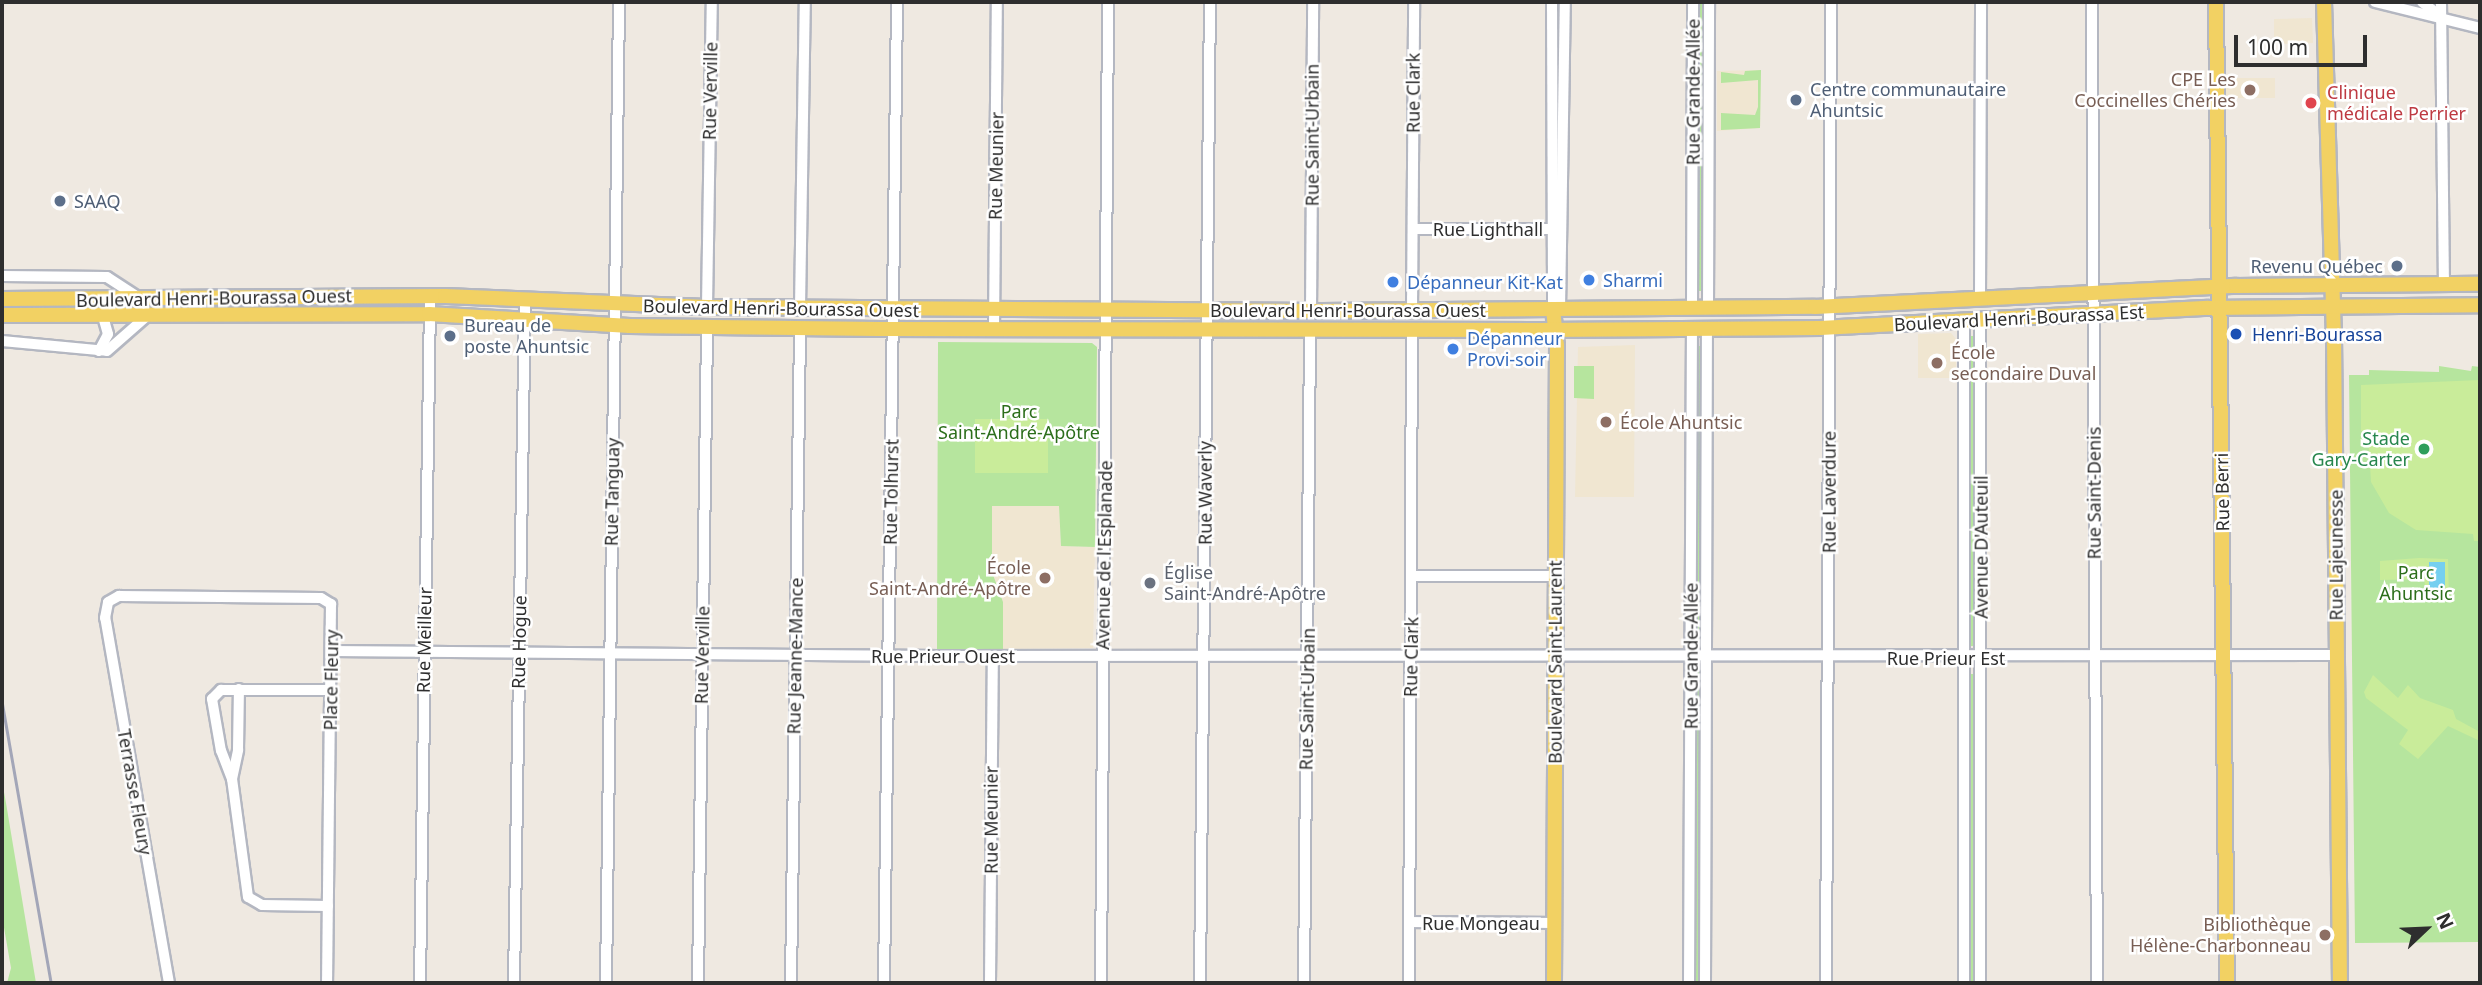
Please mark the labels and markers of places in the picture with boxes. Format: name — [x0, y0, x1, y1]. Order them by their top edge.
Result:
place label: CPE Les Coccinelles Chéries — [2074, 69, 2236, 112]
place label: Centre communautaire Ahuntsic — [1810, 79, 2006, 122]
marker: CPE Les Coccinelles Chéries — [2242, 82, 2258, 98]
place label: Clinique médicale Perrier — [2327, 82, 2466, 124]
marker: Centre communautaire Ahuntsic — [1788, 92, 1804, 108]
marker: Clinique médicale Perrier — [2301, 93, 2321, 113]
place label: SAAQ — [74, 190, 121, 212]
marker: SAAQ — [52, 193, 68, 209]
place label: Revenu Québec — [2251, 255, 2383, 277]
marker: Revenu Québec — [2389, 258, 2405, 274]
place label: Sharmi — [1603, 269, 1663, 291]
place label: Dépanneur Kit-Kat — [1407, 271, 1563, 293]
marker: Sharmi — [1581, 272, 1597, 288]
marker: Dépanneur Kit-Kat — [1385, 274, 1401, 290]
place label: Bureau de poste Ahuntsic — [464, 315, 589, 358]
place label: Henri-Bourassa — [2252, 323, 2383, 345]
marker: Henri-Bourassa — [2226, 324, 2246, 344]
marker: Bureau de poste Ahuntsic — [442, 328, 458, 344]
place label: Dépanneur Provi-soir — [1467, 328, 1562, 370]
marker: Dépanneur Provi-soir — [1445, 341, 1461, 357]
place label: École secondaire Duval — [1951, 342, 2096, 384]
marker: École secondaire Duval — [1929, 355, 1945, 371]
place label: École Ahuntsic — [1620, 411, 1742, 433]
marker: École Ahuntsic — [1598, 414, 1614, 430]
place label: Stade Gary-Carter — [2311, 428, 2410, 471]
marker: Stade Gary-Carter — [2416, 441, 2432, 457]
place label: École Saint-André-Apôtre — [869, 557, 1031, 600]
place label: Église Saint-André-Apôtre — [1164, 562, 1326, 604]
marker: École Saint-André-Apôtre — [1037, 570, 1053, 586]
marker: Église Saint-André-Apôtre — [1142, 575, 1158, 591]
place label: Bibliothèque Hélène-Charbonneau — [2130, 914, 2311, 956]
marker: Bibliothèque Hélène-Charbonneau — [2317, 927, 2333, 943]

